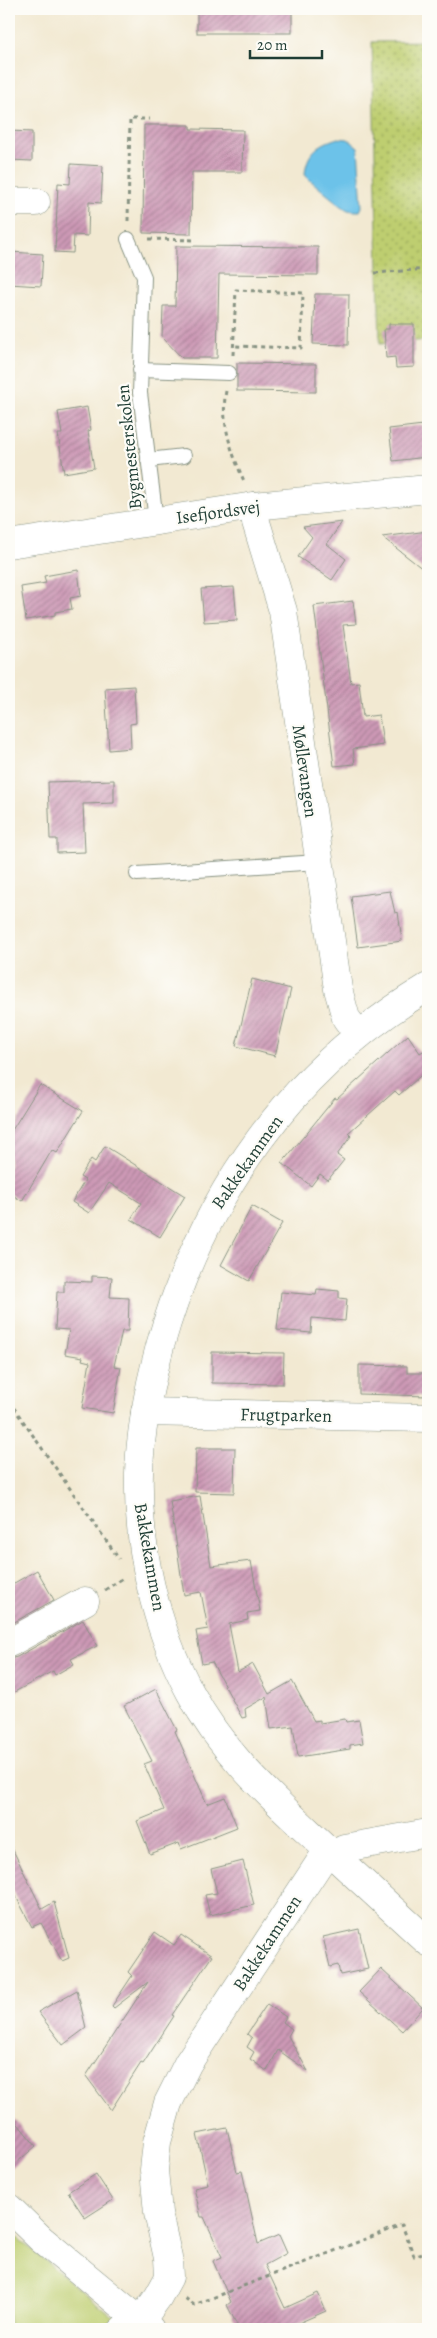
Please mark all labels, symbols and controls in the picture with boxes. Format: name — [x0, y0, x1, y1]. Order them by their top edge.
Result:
scale bar — [250, 28, 322, 60]
text: 20 m — [257, 35, 288, 55]
street label: Bygmesterskolen — [110, 383, 147, 511]
street label: Isefjordsvej — [174, 494, 262, 530]
street label: Møllevangen — [287, 723, 323, 819]
street label: Bakkekammen — [206, 1110, 288, 1214]
street label: Frugtparken — [240, 1402, 332, 1428]
street label: Bakkekammen — [129, 1501, 171, 1613]
street label: Bakkekammen — [227, 1890, 307, 1995]

